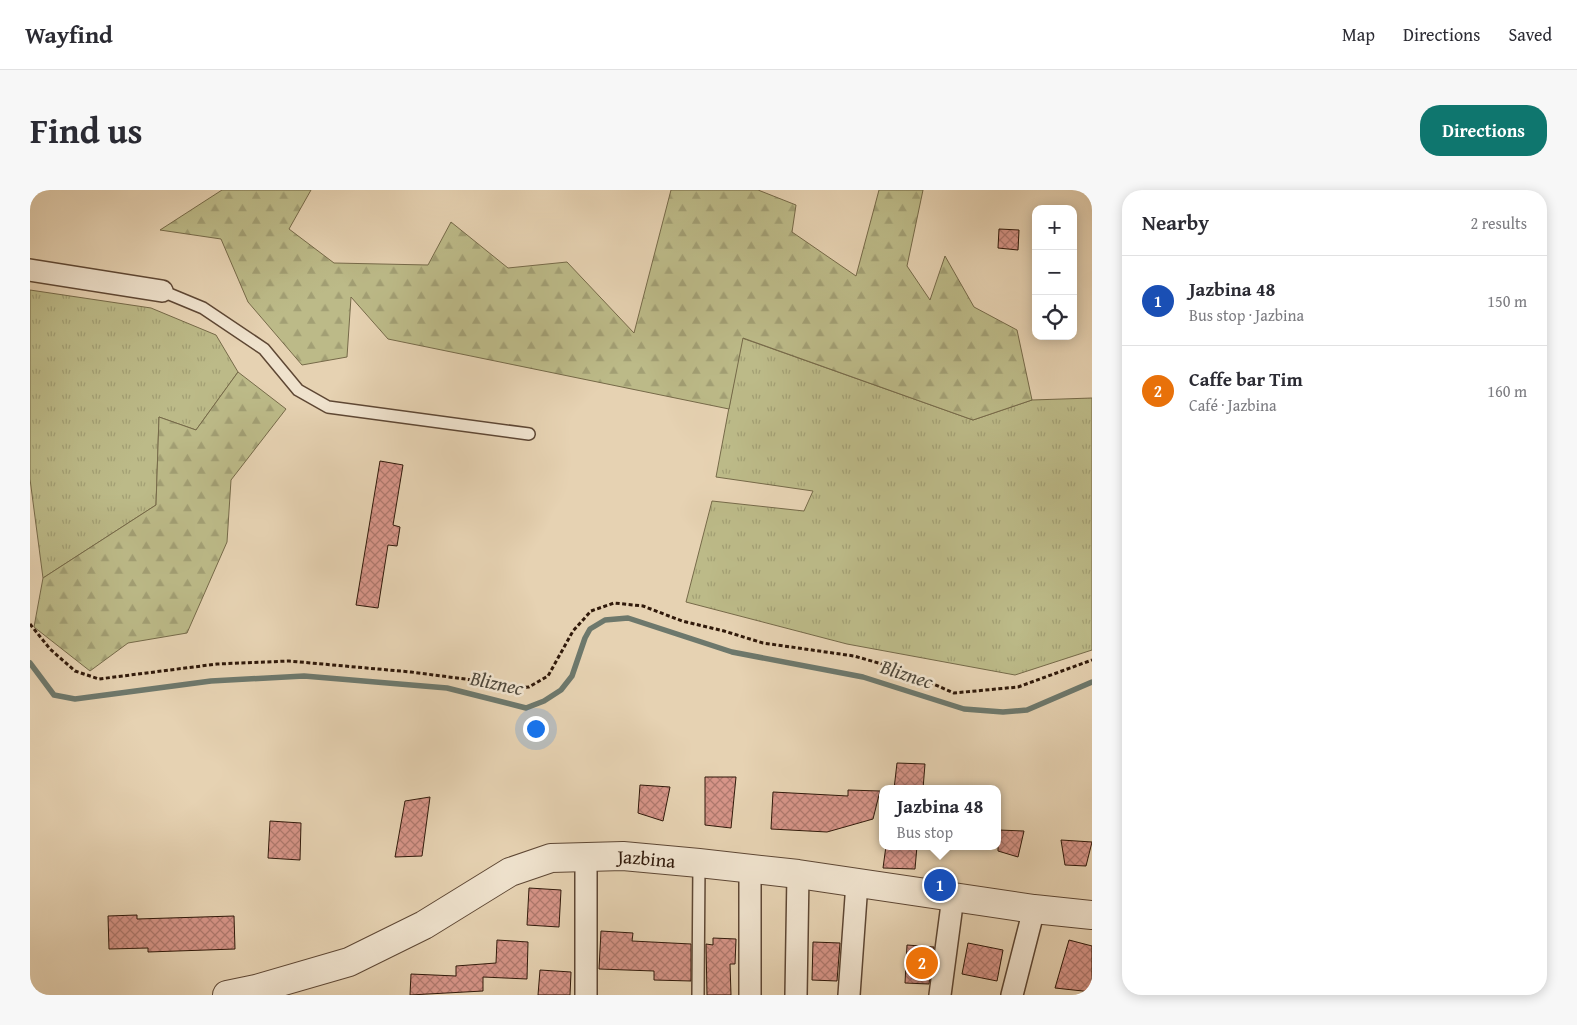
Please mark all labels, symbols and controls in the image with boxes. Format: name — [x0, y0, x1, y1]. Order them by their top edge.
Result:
text: Wayfind — [25, 17, 113, 52]
text: Map — [1342, 21, 1375, 48]
text: Directions — [1403, 21, 1480, 48]
text: Saved — [1508, 21, 1552, 48]
text: Find us — [30, 105, 143, 156]
button: Directions — [1420, 105, 1547, 156]
map controls — [1032, 205, 1077, 340]
button: + — [1032, 205, 1077, 250]
text: Nearby — [1142, 207, 1209, 238]
text: 2 results — [1470, 211, 1527, 235]
button: − — [1032, 250, 1077, 295]
text: Jazbina 48 — [1189, 275, 1275, 303]
text: 1 — [1154, 289, 1162, 313]
text: 150 m — [1487, 289, 1527, 313]
button: locate — [1032, 295, 1077, 340]
text: Bus stop · Jazbina — [1189, 303, 1304, 327]
text: Caffe bar Tim — [1189, 365, 1303, 393]
text: 2 — [1154, 379, 1162, 403]
text: 160 m — [1487, 379, 1527, 403]
text: Café · Jazbina — [1189, 393, 1277, 417]
water label: Bliznec — [876, 651, 938, 696]
water label: Bliznec — [467, 663, 527, 703]
your location — [523, 716, 549, 742]
popup — [879, 785, 1001, 850]
text: Jazbina 48 — [897, 792, 983, 820]
text: Bus stop — [897, 820, 953, 844]
street label: Jazbina — [615, 842, 677, 875]
pin: 1 — [924, 866, 956, 904]
pin: 2 — [906, 944, 938, 982]

